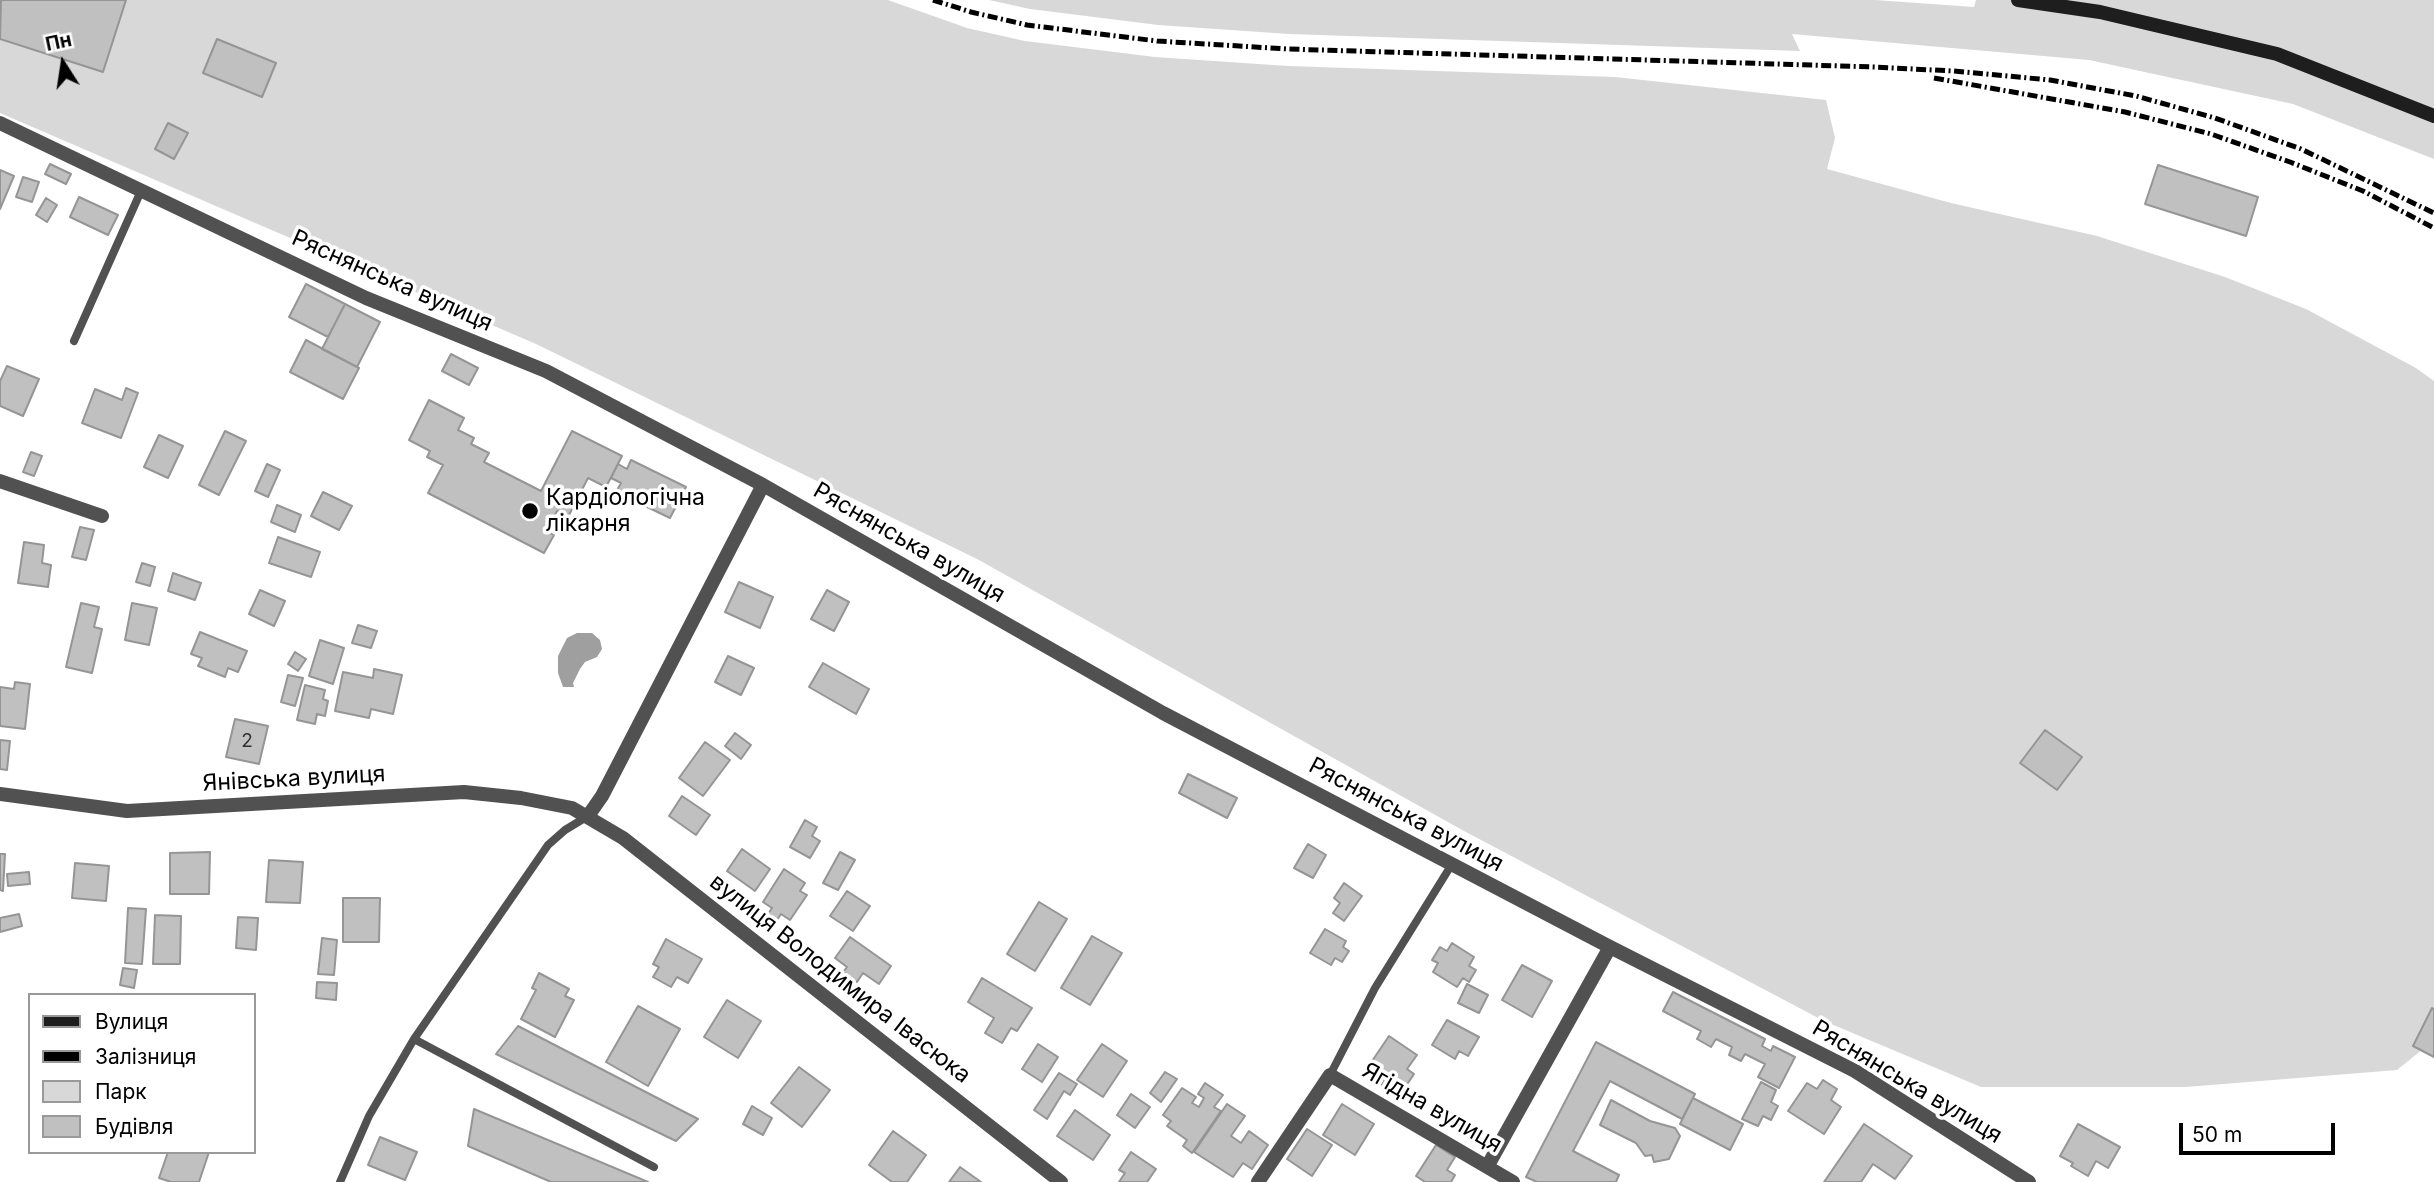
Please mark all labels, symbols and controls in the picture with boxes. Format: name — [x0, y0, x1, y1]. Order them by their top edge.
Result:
north arrow — [28, 28, 98, 98]
text: Пн — [43, 28, 74, 56]
street label: Ряснянська вулиця — [287, 224, 497, 338]
street label: Ряснянська вулиця — [808, 477, 1010, 609]
place label: Кардіологічна лікарня — [546, 484, 705, 538]
marker: Кардіологічна лікарня — [520, 501, 540, 521]
house number: 2 — [241, 730, 253, 752]
street label: Ряснянська вулиця — [1304, 752, 1508, 878]
street label: Янівська вулиця — [202, 760, 386, 798]
street label: вулиця Володимира Івасюка — [704, 869, 976, 1089]
legend — [28, 993, 256, 1154]
text: Вулиця — [95, 1009, 168, 1034]
street label: Ряснянська вулиця — [1807, 1014, 2007, 1150]
text: Залізниця — [95, 1044, 196, 1069]
street label: Ягідна вулиця — [1357, 1057, 1507, 1159]
text: Парк — [95, 1079, 147, 1104]
scale bar — [2182, 1108, 2338, 1152]
text: Будівля — [95, 1114, 173, 1139]
text: 50 m — [2192, 1122, 2242, 1147]

